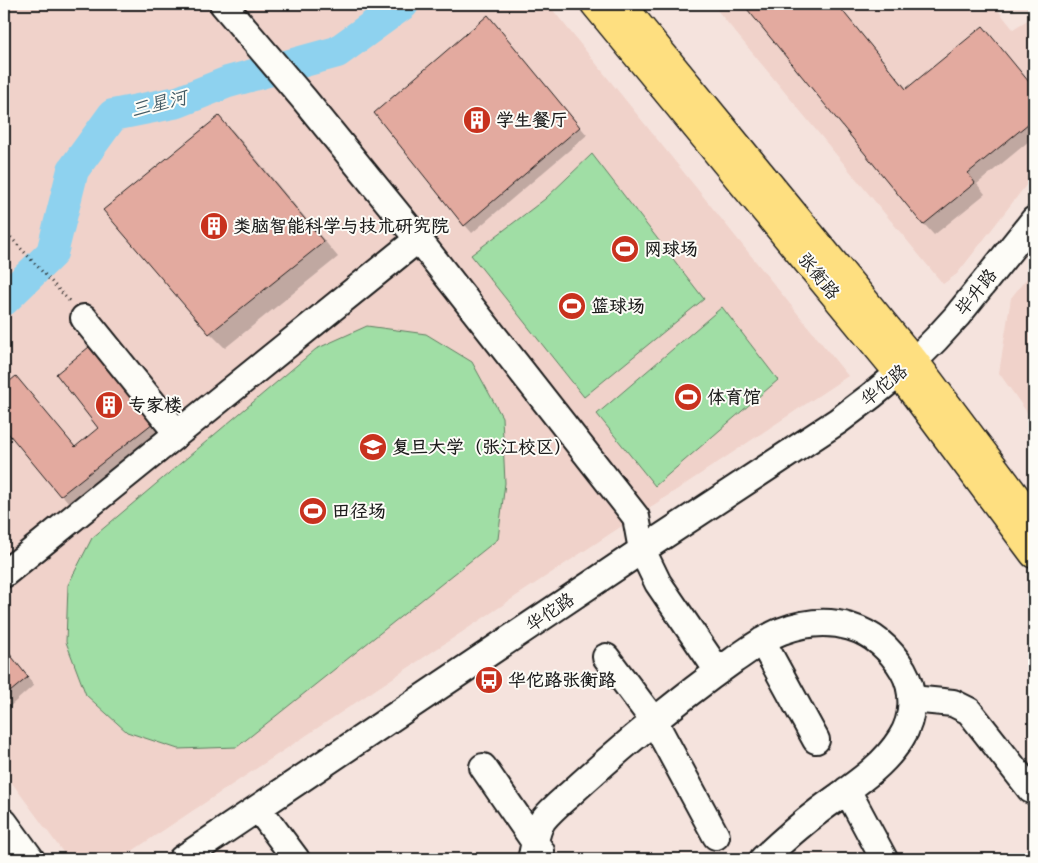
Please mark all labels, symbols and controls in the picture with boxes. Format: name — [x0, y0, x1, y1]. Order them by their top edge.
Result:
water label: 三星河 — [128, 85, 192, 123]
building icon: 学生餐厅 — [462, 105, 492, 135]
place label: 学生餐厅 — [496, 109, 568, 131]
building icon: 类脑智能科学与技术研究院 — [199, 211, 229, 241]
place label: 类脑智能科学与技术研究院 — [233, 215, 449, 237]
sports icon: 网球场 — [610, 234, 640, 264]
place label: 网球场 — [644, 238, 698, 260]
street label: 张衡路 — [793, 248, 845, 304]
street label: 毕升路 — [950, 264, 1002, 320]
sports icon: 篮球场 — [557, 291, 587, 321]
place label: 篮球场 — [591, 295, 645, 317]
street label: 华佗路 — [856, 359, 912, 411]
sports icon: 体育馆 — [673, 382, 703, 412]
place label: 体育馆 — [707, 386, 761, 408]
building icon: 专家楼 — [94, 390, 124, 420]
place label: 专家楼 — [128, 394, 182, 416]
school or university icon: 复旦大学（张江校区） — [358, 432, 388, 462]
place label: 复旦大学（张江校区） — [392, 436, 572, 458]
sports icon: 田径场 — [298, 496, 328, 526]
place label: 田径场 — [332, 500, 386, 522]
street label: 华佗路 — [521, 588, 579, 636]
bus stop icon: 华佗路张衡路 — [474, 665, 504, 695]
place label: 华佗路张衡路 — [508, 669, 616, 691]

